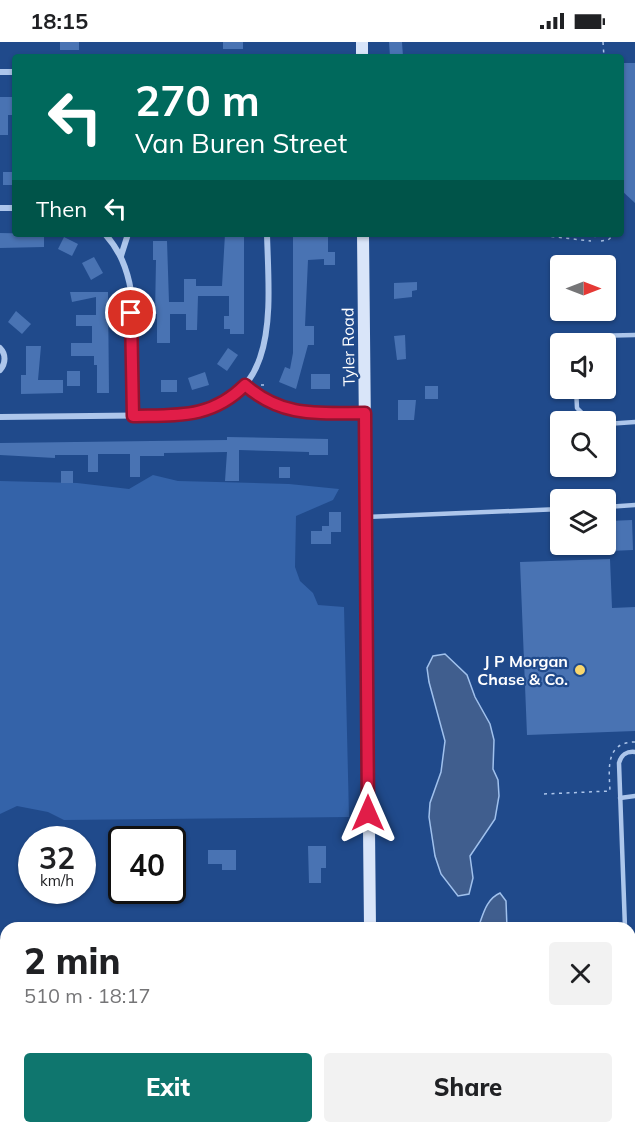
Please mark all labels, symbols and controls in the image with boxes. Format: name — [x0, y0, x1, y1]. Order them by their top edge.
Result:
text: 18:15 — [30, 7, 88, 35]
text: 270 m — [135, 74, 260, 127]
icon: left — [36, 78, 114, 156]
text: Van Buren Street — [135, 126, 347, 160]
icon: left — [99, 192, 132, 225]
text: Then — [36, 195, 87, 223]
north arrow — [550, 255, 616, 321]
map controls — [550, 255, 616, 555]
pin — [105, 287, 156, 338]
icon: arrive — [114, 296, 147, 329]
street label: Tyler Road — [337, 307, 359, 387]
button: sound — [550, 333, 616, 399]
button: search — [550, 411, 616, 477]
button: layers — [550, 489, 616, 555]
place label: J P Morgan Chase & Co. — [477, 651, 568, 689]
marker: J P Morgan Chase & Co. — [573, 663, 587, 677]
position arrow — [336, 781, 400, 845]
speed limit sign: 40 — [108, 826, 186, 904]
text: 32 — [39, 839, 75, 877]
text: km/h — [40, 871, 74, 890]
text: 2 min — [24, 938, 120, 983]
button: close — [549, 942, 612, 1005]
text: 510 m · 18:17 — [24, 983, 150, 1008]
button: Exit — [24, 1053, 312, 1122]
button: Share — [324, 1053, 612, 1122]

